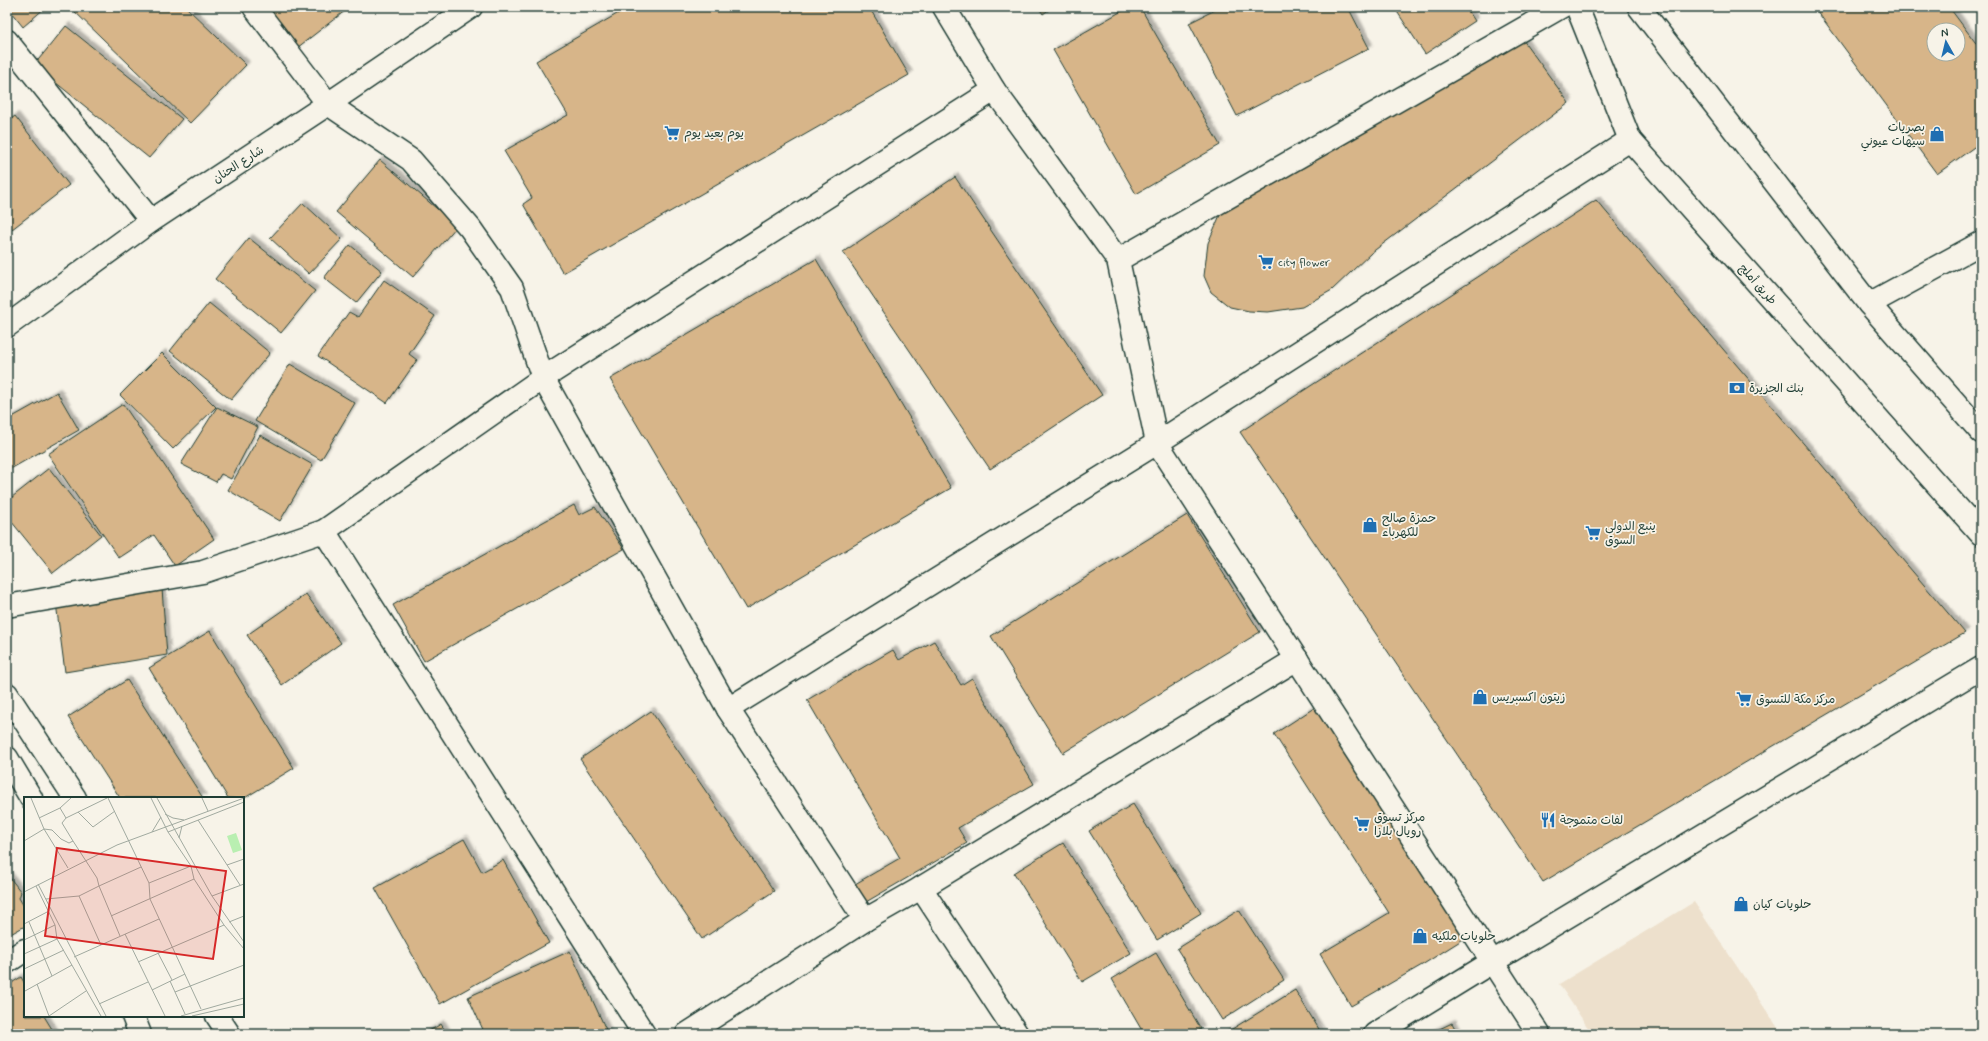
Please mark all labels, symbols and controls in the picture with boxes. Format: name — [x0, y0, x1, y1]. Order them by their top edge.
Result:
north arrow — [1926, 22, 1966, 62]
text: N — [1940, 26, 1949, 41]
place label: بصريات سيهات عيوني — [1861, 120, 1925, 152]
supermarket icon: يوم بعيد يوم — [663, 124, 681, 142]
shop icon: بصريات سيهات عيوني — [1928, 125, 1946, 143]
place label: يوم بعيد يوم — [684, 126, 744, 142]
street label: شارع الحنان — [210, 142, 267, 187]
supermarket icon: city flower — [1257, 253, 1275, 271]
place label: city flower — [1278, 255, 1330, 271]
street label: طريق أملج — [1735, 261, 1780, 308]
bank icon: بنك الجزيرة — [1728, 379, 1746, 397]
place label: بنك الجزيرة — [1749, 381, 1804, 397]
place label: حمزة صالح للكهرباء — [1382, 511, 1436, 541]
shop icon: حمزة صالح للكهرباء — [1361, 516, 1379, 534]
place label: ينبع الدولى السوق — [1605, 519, 1656, 549]
supermarket icon: ينبع الدولى السوق — [1584, 524, 1602, 542]
shop icon: زيتون اكسبريس — [1471, 688, 1489, 706]
place label: زيتون اكسبريس — [1492, 690, 1565, 706]
supermarket icon: مركز مكة للتسوق — [1735, 690, 1753, 708]
place label: مركز مكة للتسوق — [1756, 692, 1835, 708]
inset map — [24, 797, 244, 1017]
place label: مركز تسوق رويال بلازا — [1374, 810, 1425, 840]
restaurant icon: لفات متموجة — [1539, 811, 1557, 829]
place label: لفات متموجة — [1560, 813, 1623, 829]
supermarket icon: مركز تسوق رويال بلازا — [1353, 815, 1371, 833]
shop icon: حلويات كيان — [1732, 895, 1750, 913]
place label: حلويات كيان — [1753, 897, 1811, 913]
shop icon: حلويات ملكيه — [1411, 927, 1429, 945]
place label: حلويات ملكيه — [1432, 929, 1496, 945]

